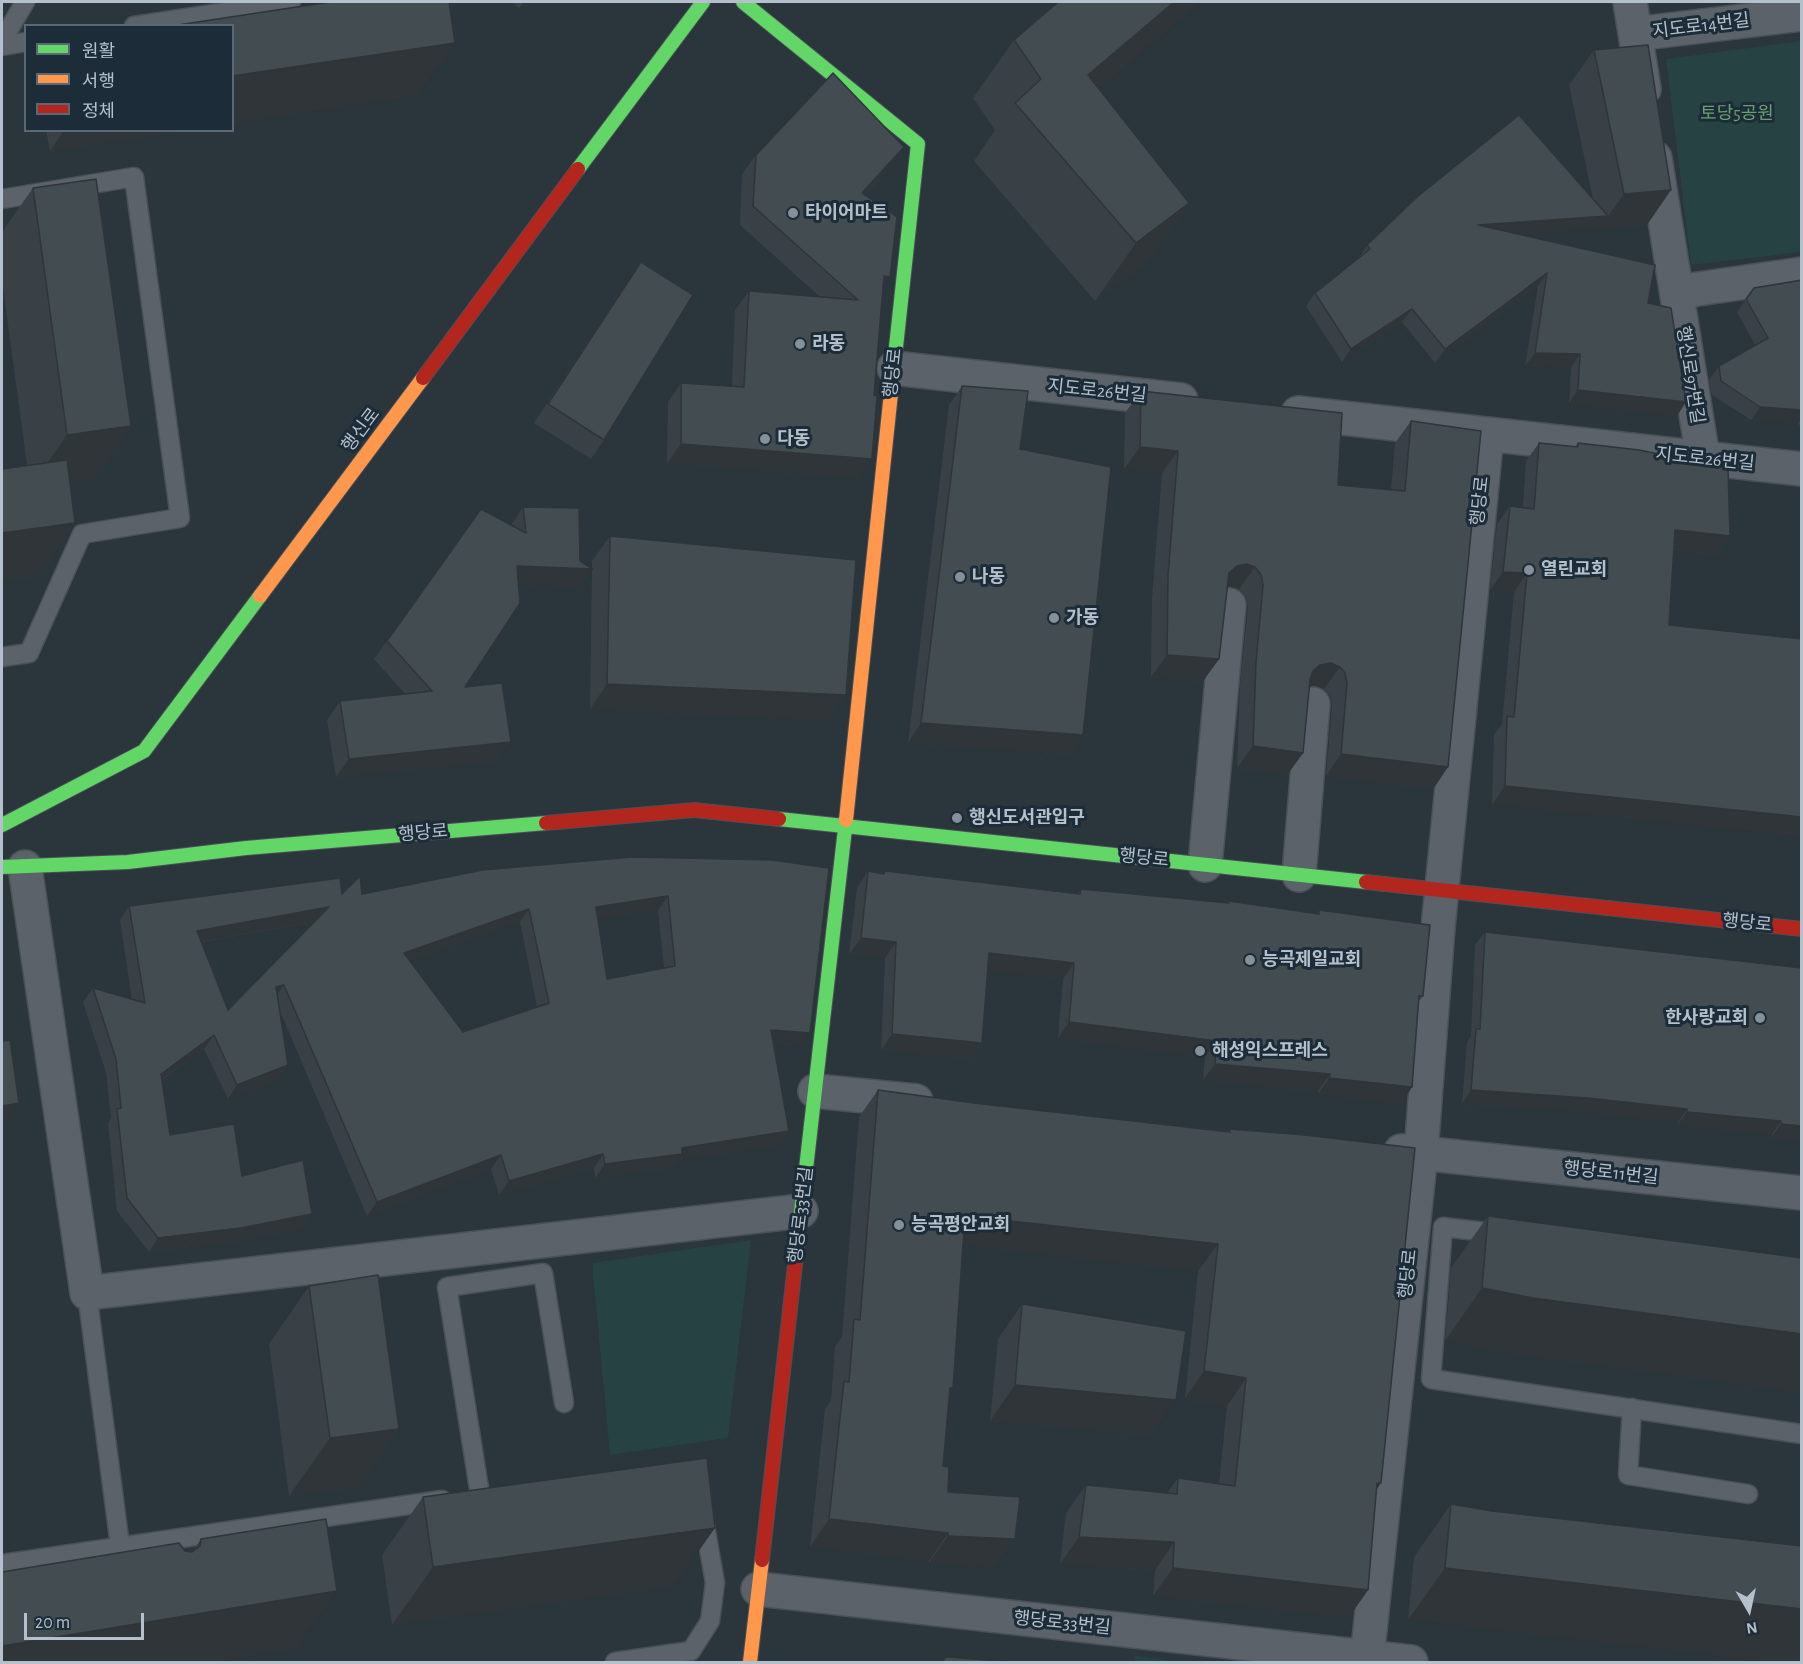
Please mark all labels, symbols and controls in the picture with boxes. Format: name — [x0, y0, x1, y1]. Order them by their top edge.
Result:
street label: 지도로14번길 — [1651, 9, 1751, 43]
legend — [24, 24, 234, 132]
text: 원활 — [82, 43, 115, 61]
text: 서행 — [82, 73, 115, 91]
text: 정체 — [82, 103, 115, 121]
park label: 토당5공원 — [1700, 103, 1774, 125]
place label: 타이어마트 — [805, 202, 888, 224]
marker: 타이어마트 — [786, 206, 800, 220]
street label: 행신로97번길 — [1672, 325, 1708, 425]
place label: 라동 — [812, 333, 845, 355]
marker: 라동 — [793, 337, 807, 351]
street label: 행당로 — [880, 347, 906, 399]
street label: 지도로26번길 — [1046, 375, 1148, 407]
street label: 행신로 — [337, 404, 385, 456]
place label: 다동 — [777, 428, 810, 450]
marker: 다동 — [758, 432, 772, 446]
street label: 지도로26번길 — [1654, 443, 1756, 475]
street label: 행당로 — [1467, 475, 1493, 527]
place label: 열린교회 — [1541, 559, 1607, 581]
marker: 열린교회 — [1522, 563, 1536, 577]
place label: 나동 — [972, 566, 1005, 588]
marker: 나동 — [953, 570, 967, 584]
place label: 가동 — [1066, 607, 1099, 629]
marker: 가동 — [1047, 611, 1061, 625]
place label: 행신도서관입구 — [969, 807, 1085, 829]
marker: 행신도서관입구 — [950, 811, 964, 825]
street label: 행당로 — [397, 820, 449, 846]
street label: 행당로 — [1118, 845, 1170, 871]
street label: 행당로 — [1721, 910, 1773, 936]
place label: 능곡제일교회 — [1262, 949, 1361, 971]
marker: 능곡제일교회 — [1243, 953, 1257, 967]
place label: 한사랑교회 — [1665, 1007, 1748, 1029]
marker: 한사랑교회 — [1753, 1011, 1767, 1025]
place label: 해성익스프레스 — [1212, 1040, 1328, 1062]
marker: 해성익스프레스 — [1193, 1044, 1207, 1058]
street label: 행당로11번길 — [1563, 1157, 1659, 1189]
street label: 행당로33번길 — [784, 1165, 818, 1265]
place label: 능곡평안교회 — [911, 1214, 1010, 1236]
marker: 능곡평안교회 — [892, 1218, 906, 1232]
street label: 행당로 — [1395, 1248, 1421, 1300]
north arrow — [1719, 1580, 1779, 1640]
scale bar — [27, 1601, 147, 1639]
street label: 행당로33번길 — [1012, 1607, 1112, 1639]
text: 20 m — [35, 1614, 70, 1632]
text: N — [1745, 1619, 1759, 1637]

